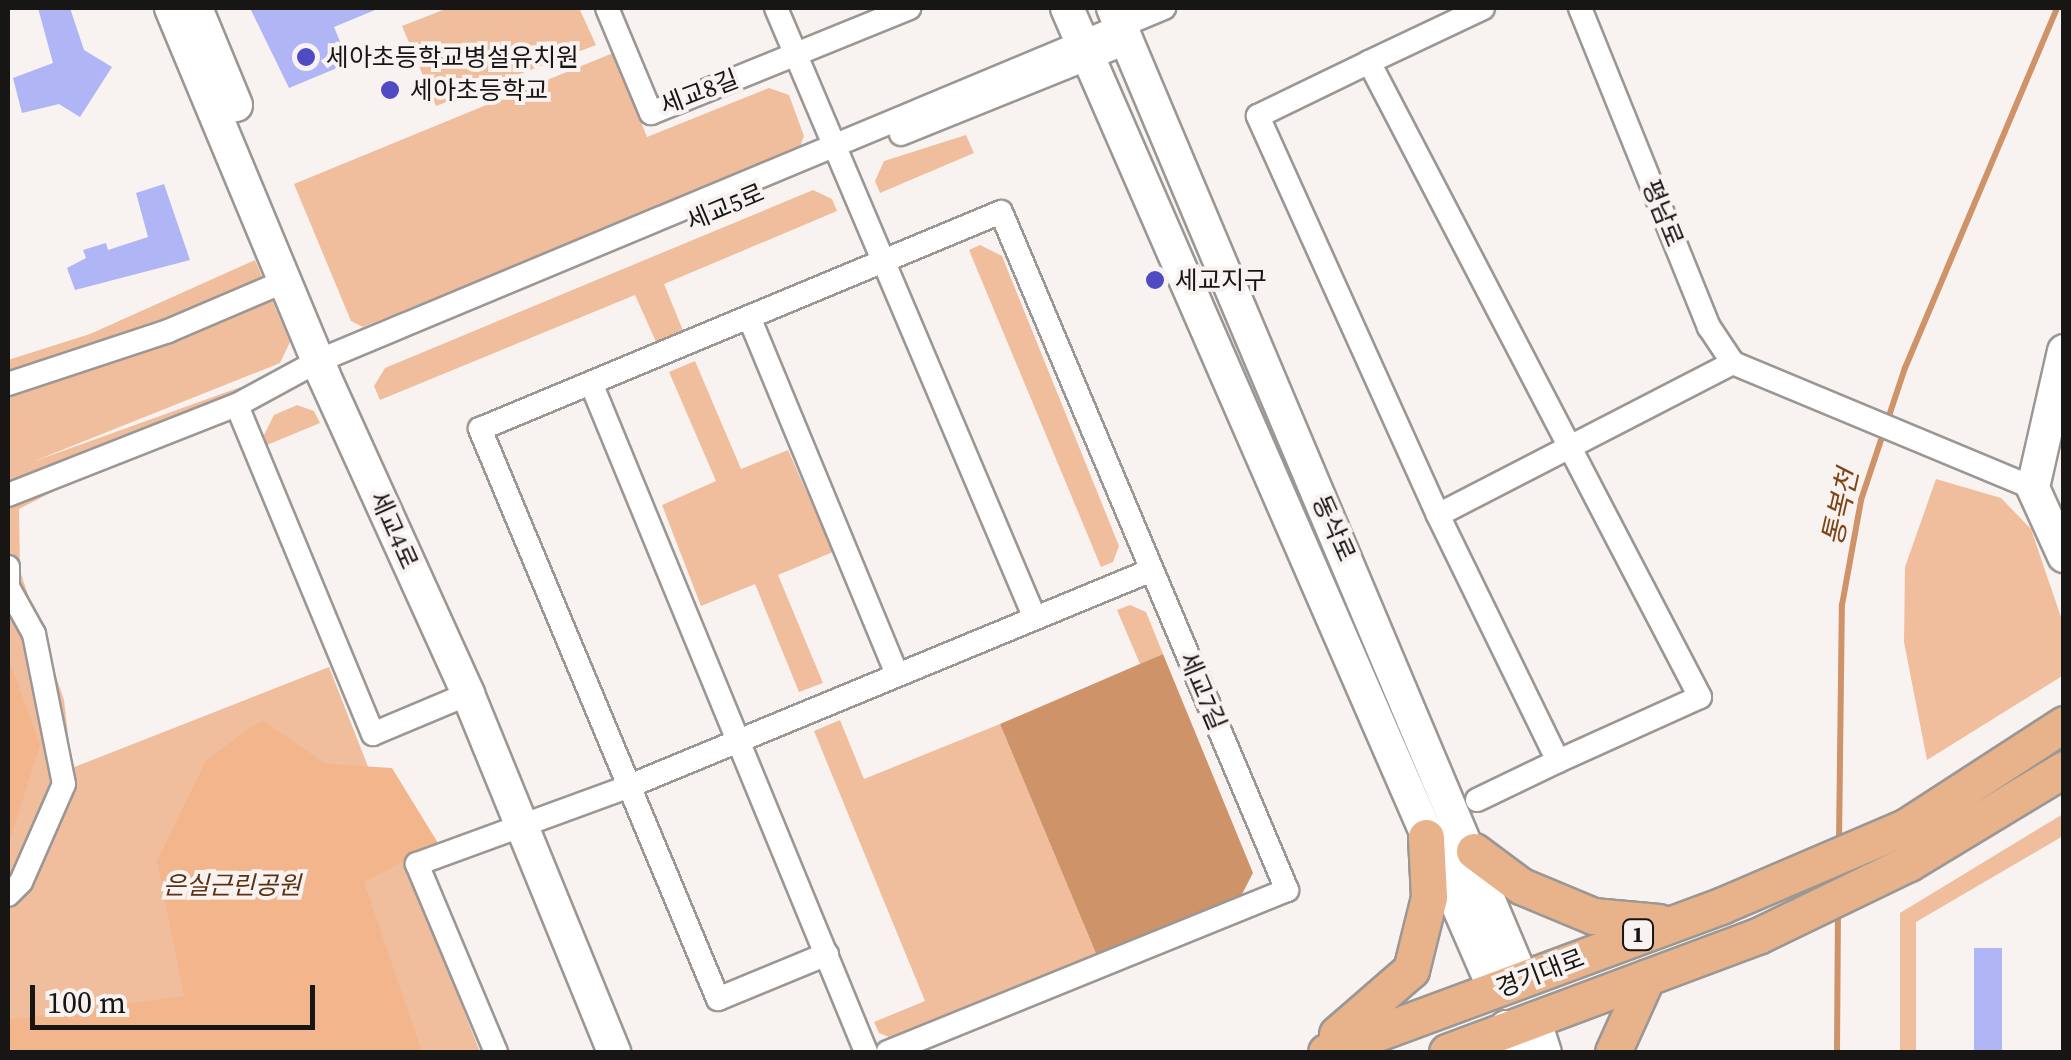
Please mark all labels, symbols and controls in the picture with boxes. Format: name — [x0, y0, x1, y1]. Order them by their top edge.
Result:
place label: 세아초등학교병설유치원 — [326, 42, 579, 72]
marker: 세아초등학교병설유치원 — [295, 46, 317, 68]
street label: 세교8길 — [656, 63, 742, 121]
place label: 세아초등학교 — [410, 75, 548, 105]
marker: 세아초등학교 — [379, 79, 401, 101]
street label: 평남로 — [1636, 175, 1690, 251]
street label: 세교5로 — [682, 177, 768, 237]
place label: 세교지구 — [1175, 265, 1267, 295]
marker: 세교지구 — [1144, 269, 1166, 291]
water label: 통복천 — [1815, 466, 1865, 548]
street label: 세교4로 — [364, 487, 424, 573]
street label: 동삭로 — [1306, 490, 1362, 566]
street label: 세교7길 — [1173, 648, 1233, 734]
park label: 은실근린공원 — [163, 870, 301, 900]
road number: 1 — [1620, 918, 1656, 952]
street label: 경기대로 — [1492, 943, 1588, 1003]
scale bar — [35, 965, 320, 1027]
text: 100 m — [47, 982, 126, 1023]

